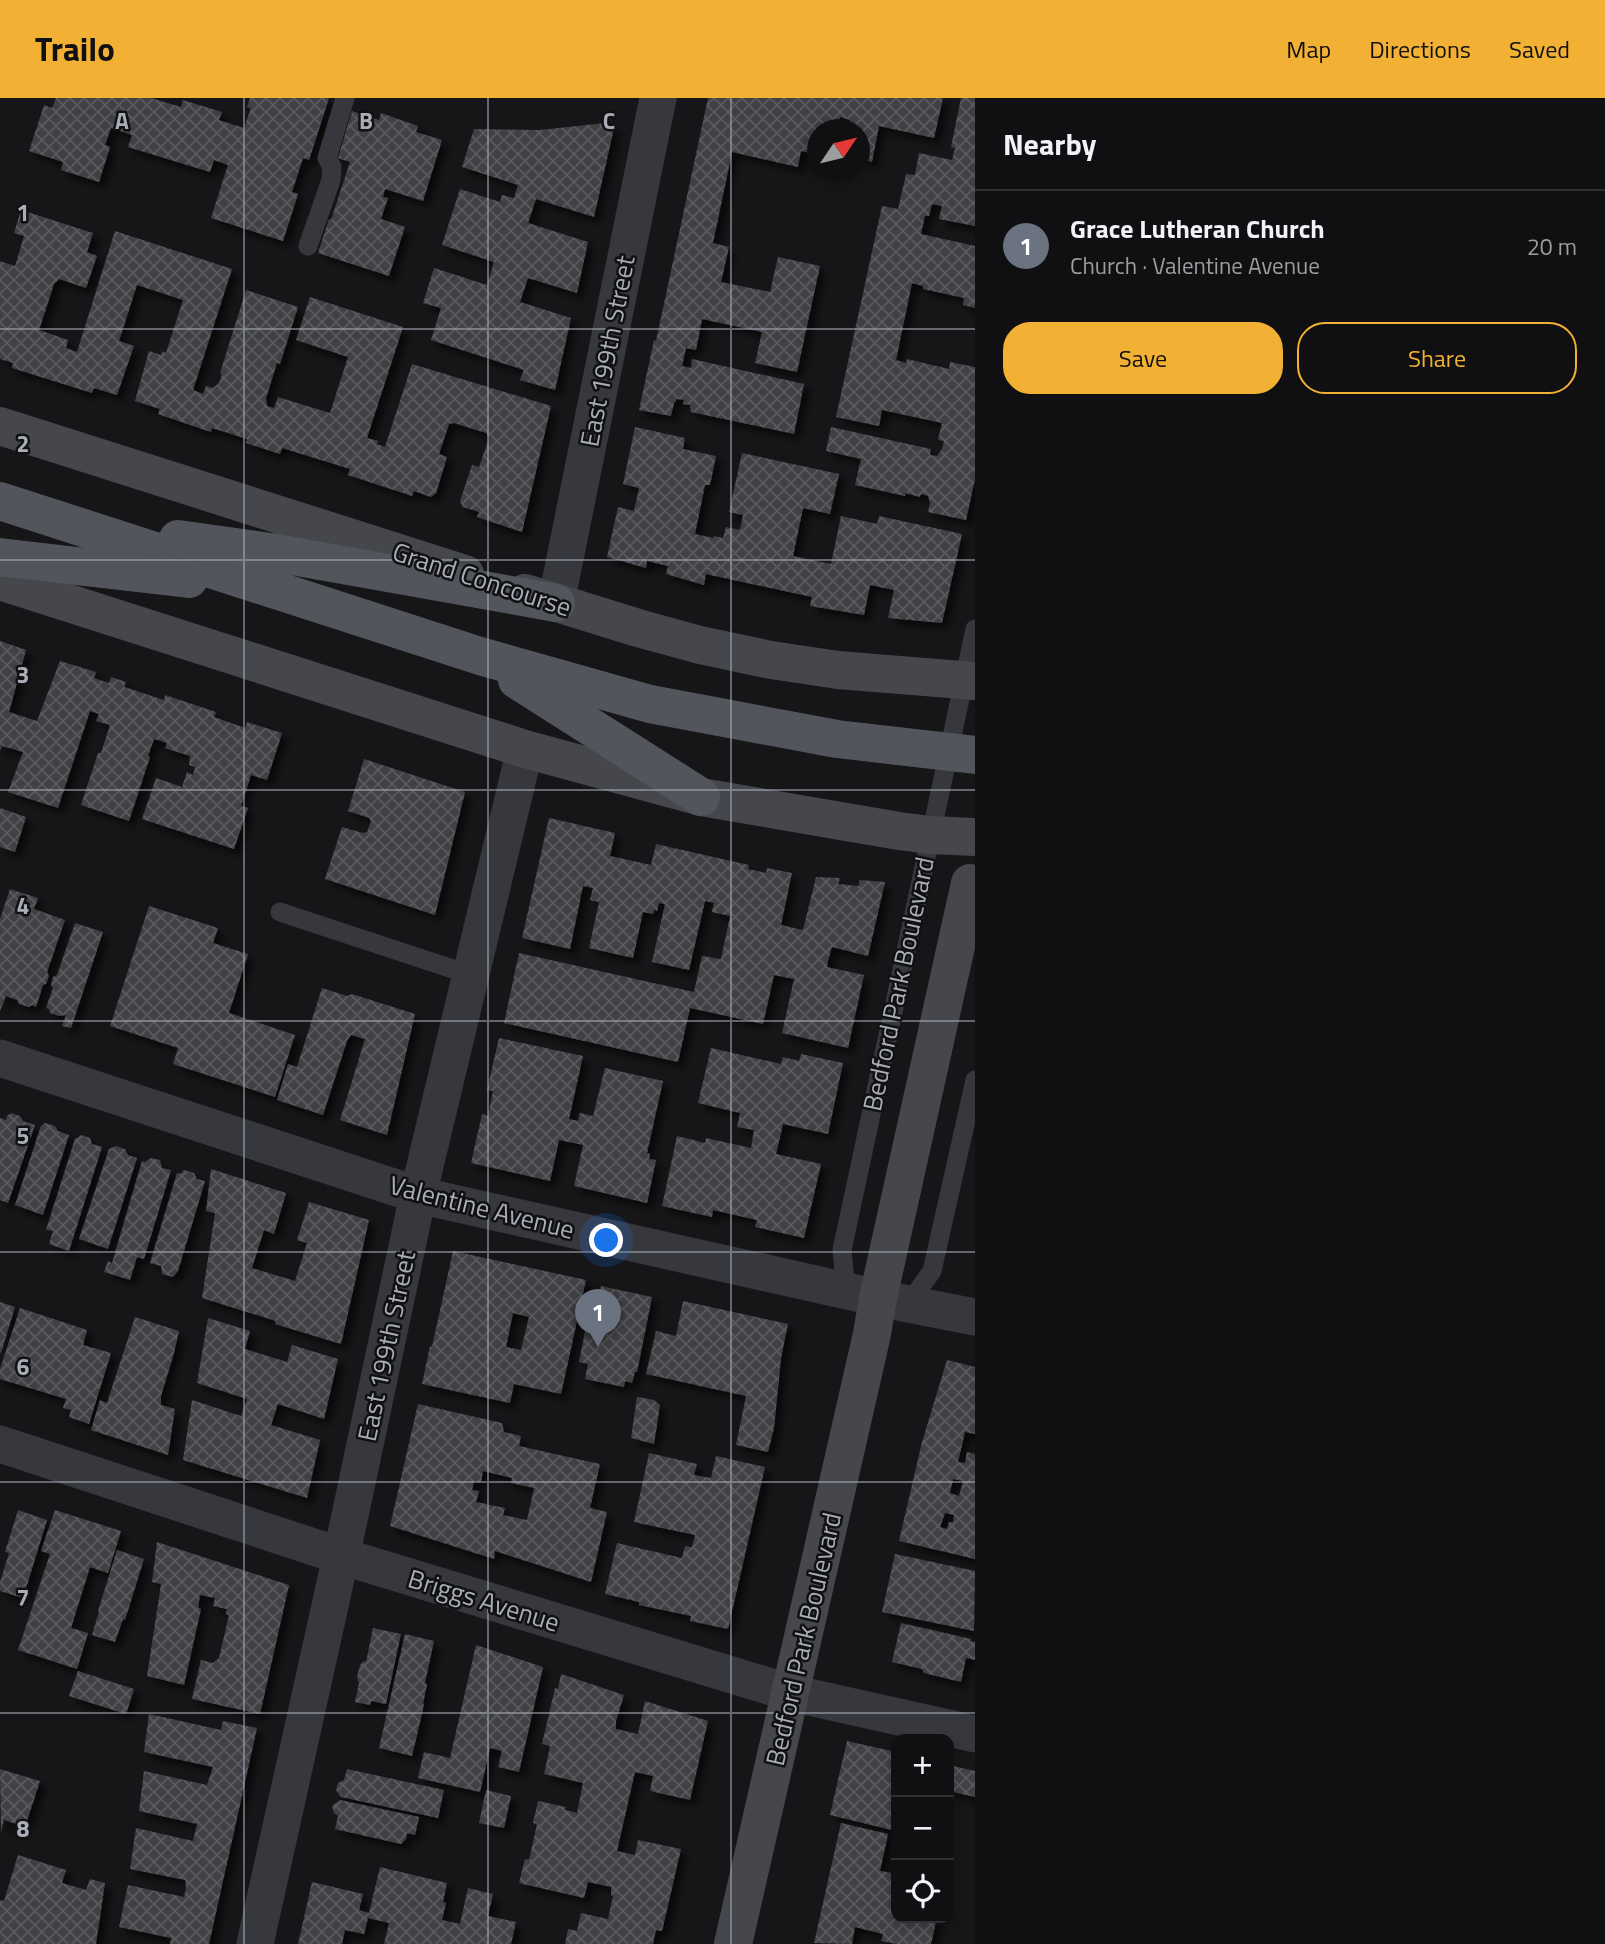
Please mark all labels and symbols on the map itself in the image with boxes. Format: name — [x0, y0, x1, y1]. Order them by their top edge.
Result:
text: A — [115, 103, 129, 138]
text: B — [359, 103, 373, 138]
text: C — [603, 103, 615, 138]
north arrow — [807, 119, 870, 182]
text: 1 — [17, 195, 29, 230]
street label: East 199th Street — [569, 252, 645, 450]
text: 2 — [17, 426, 29, 461]
street label: Grand Concourse — [388, 532, 576, 626]
text: 3 — [17, 657, 29, 692]
street label: Bedford Park Boulevard — [852, 853, 944, 1115]
text: 4 — [17, 888, 29, 923]
text: 5 — [17, 1118, 29, 1153]
street label: Valentine Avenue — [385, 1165, 579, 1249]
your location — [589, 1223, 623, 1257]
street label: East 199th Street — [347, 1247, 425, 1445]
pin: 1 — [575, 1289, 621, 1347]
text: 6 — [17, 1349, 30, 1384]
street label: Bedford Park Boulevard — [755, 1509, 851, 1769]
street label: Briggs Avenue — [403, 1558, 565, 1642]
text: 7 — [17, 1580, 29, 1615]
text: 8 — [17, 1811, 30, 1846]

